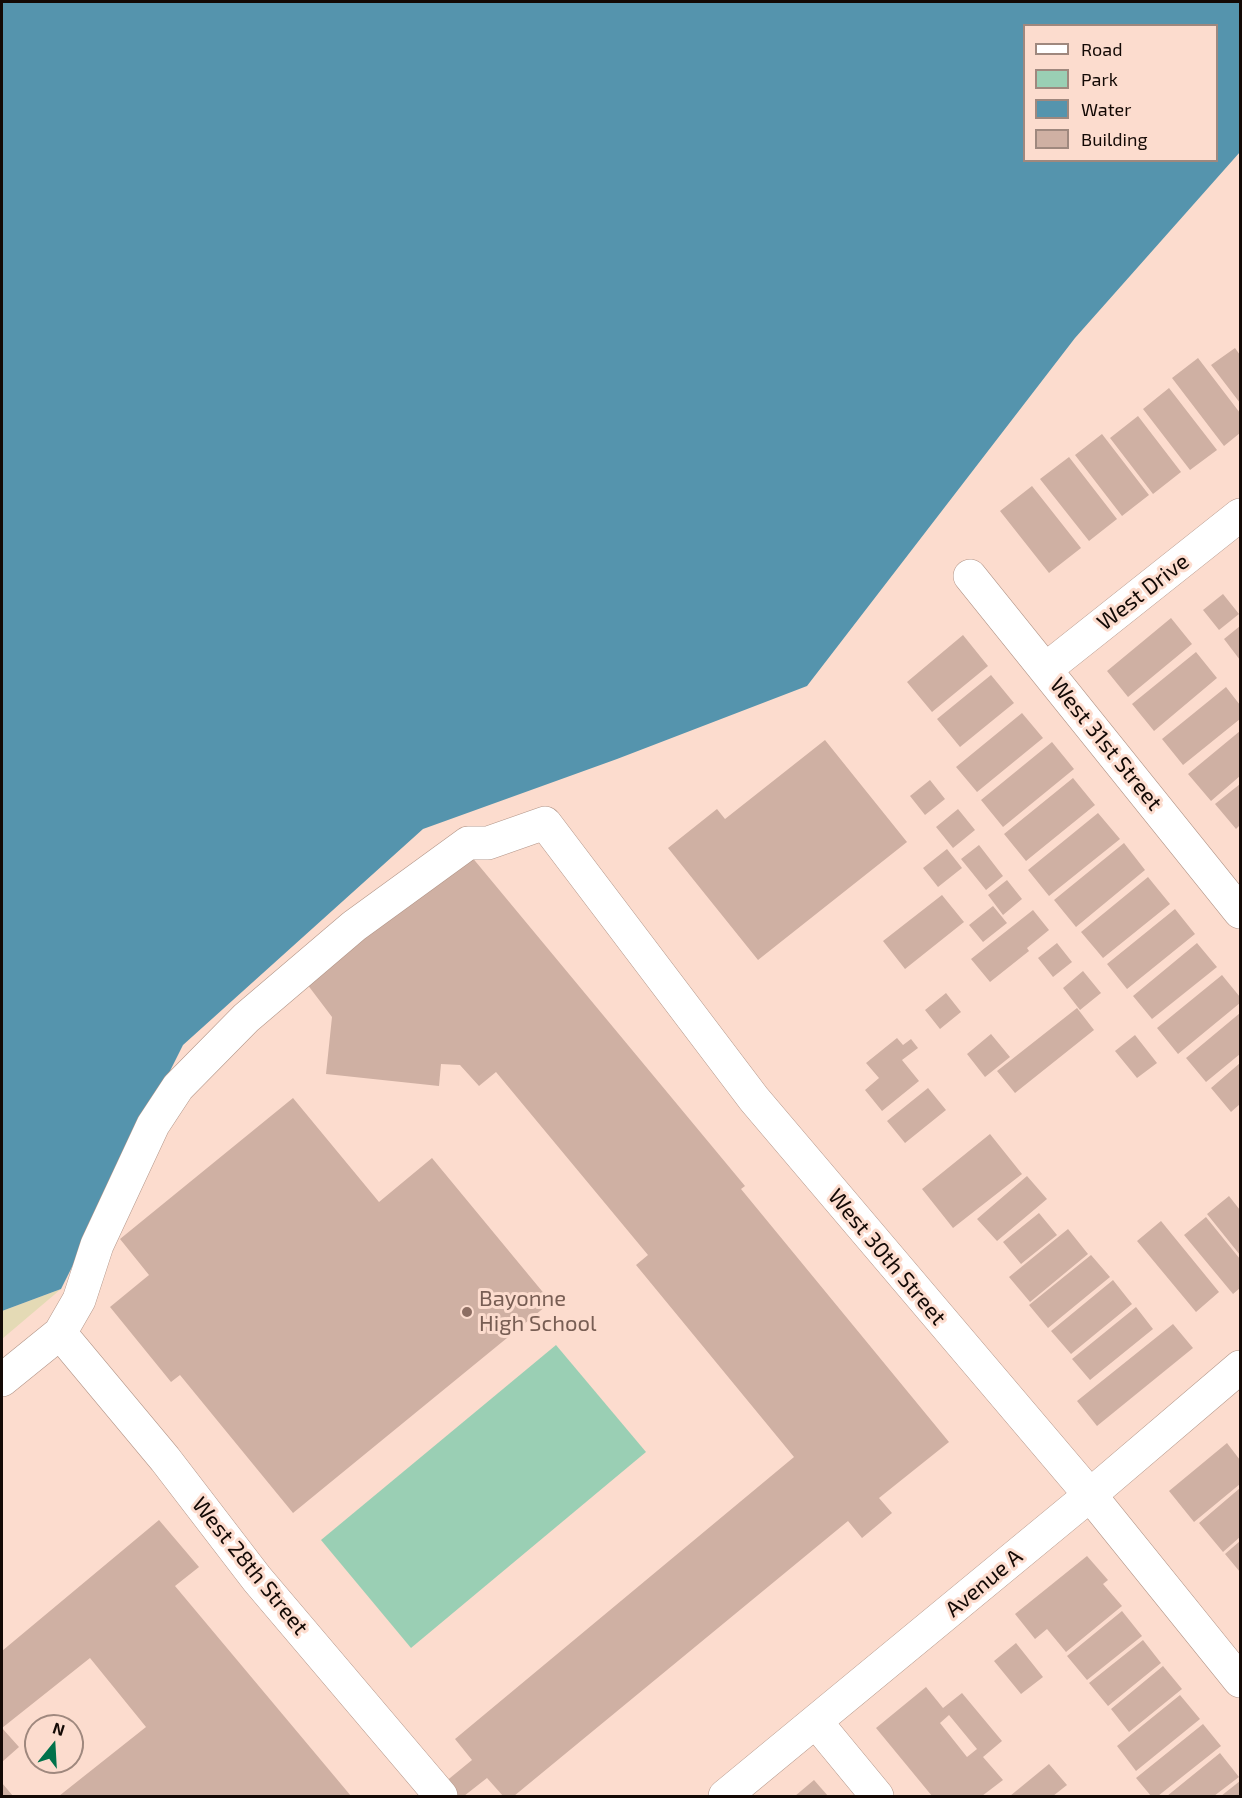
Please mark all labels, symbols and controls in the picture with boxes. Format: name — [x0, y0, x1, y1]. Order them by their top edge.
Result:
legend — [1023, 24, 1218, 162]
text: Road — [1081, 38, 1122, 60]
text: Park — [1081, 68, 1118, 90]
text: Water — [1081, 98, 1131, 120]
text: Building — [1081, 128, 1148, 150]
street label: West Drive — [1092, 548, 1194, 636]
street label: West 31st Street — [1044, 672, 1168, 816]
street label: West 30th Street — [822, 1184, 952, 1330]
place label: Bayonne High School — [479, 1286, 597, 1338]
marker: Bayonne High School — [460, 1305, 474, 1319]
street label: West 28th Street — [186, 1492, 314, 1640]
street label: Avenue A — [940, 1543, 1028, 1623]
north arrow — [24, 1714, 84, 1774]
text: N — [51, 1717, 68, 1739]

